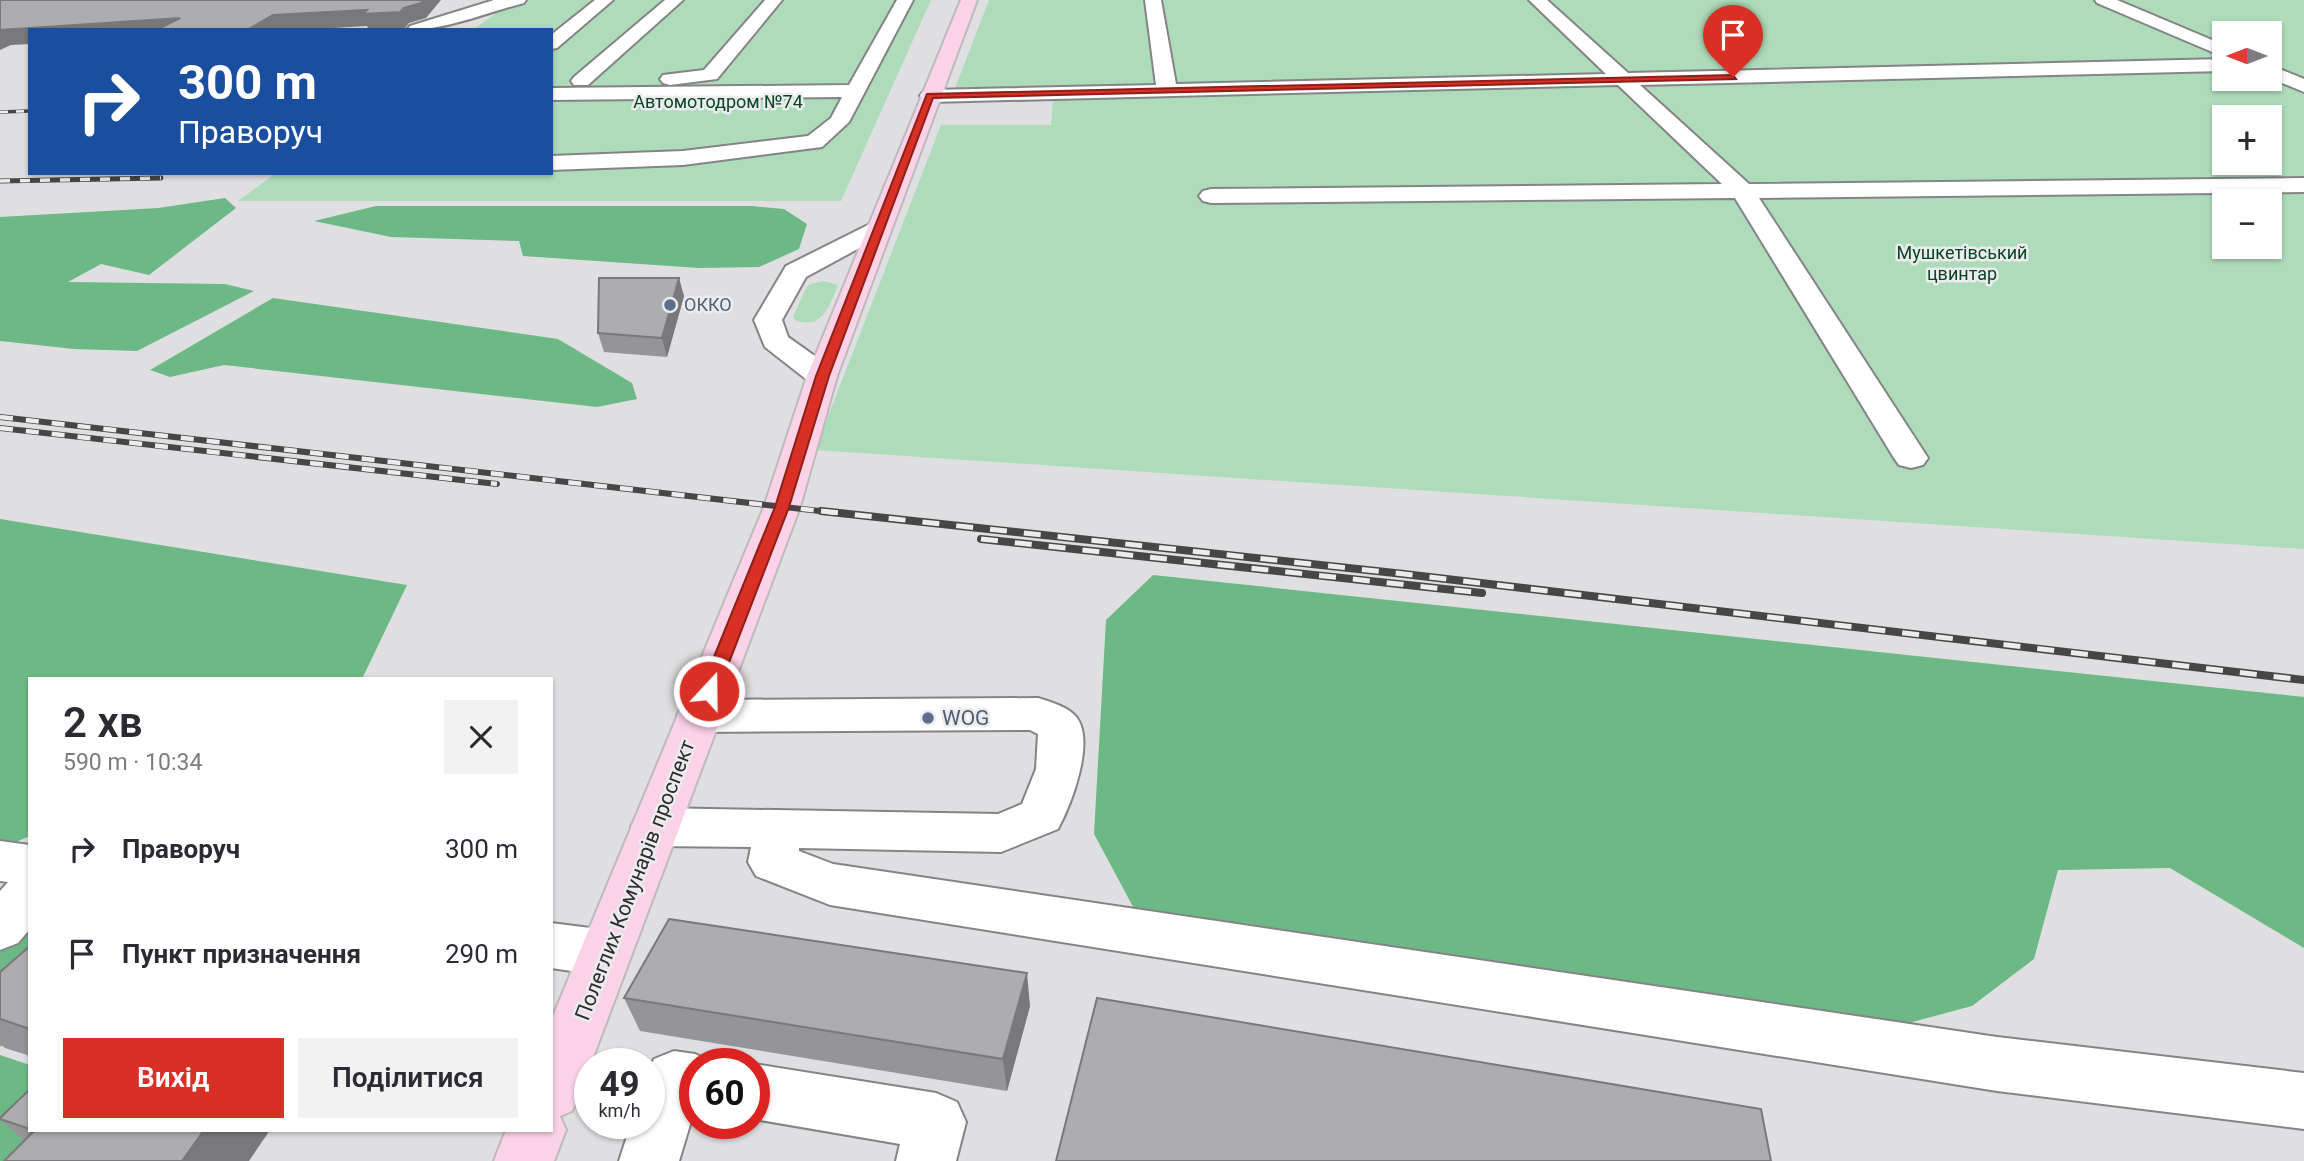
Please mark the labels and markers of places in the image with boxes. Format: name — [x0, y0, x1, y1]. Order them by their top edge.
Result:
pin — [1703, 5, 1763, 77]
place label: ОККО — [684, 294, 732, 315]
marker: ОККО — [662, 297, 678, 313]
place label: WOG — [942, 706, 989, 730]
marker: WOG — [920, 710, 936, 726]

